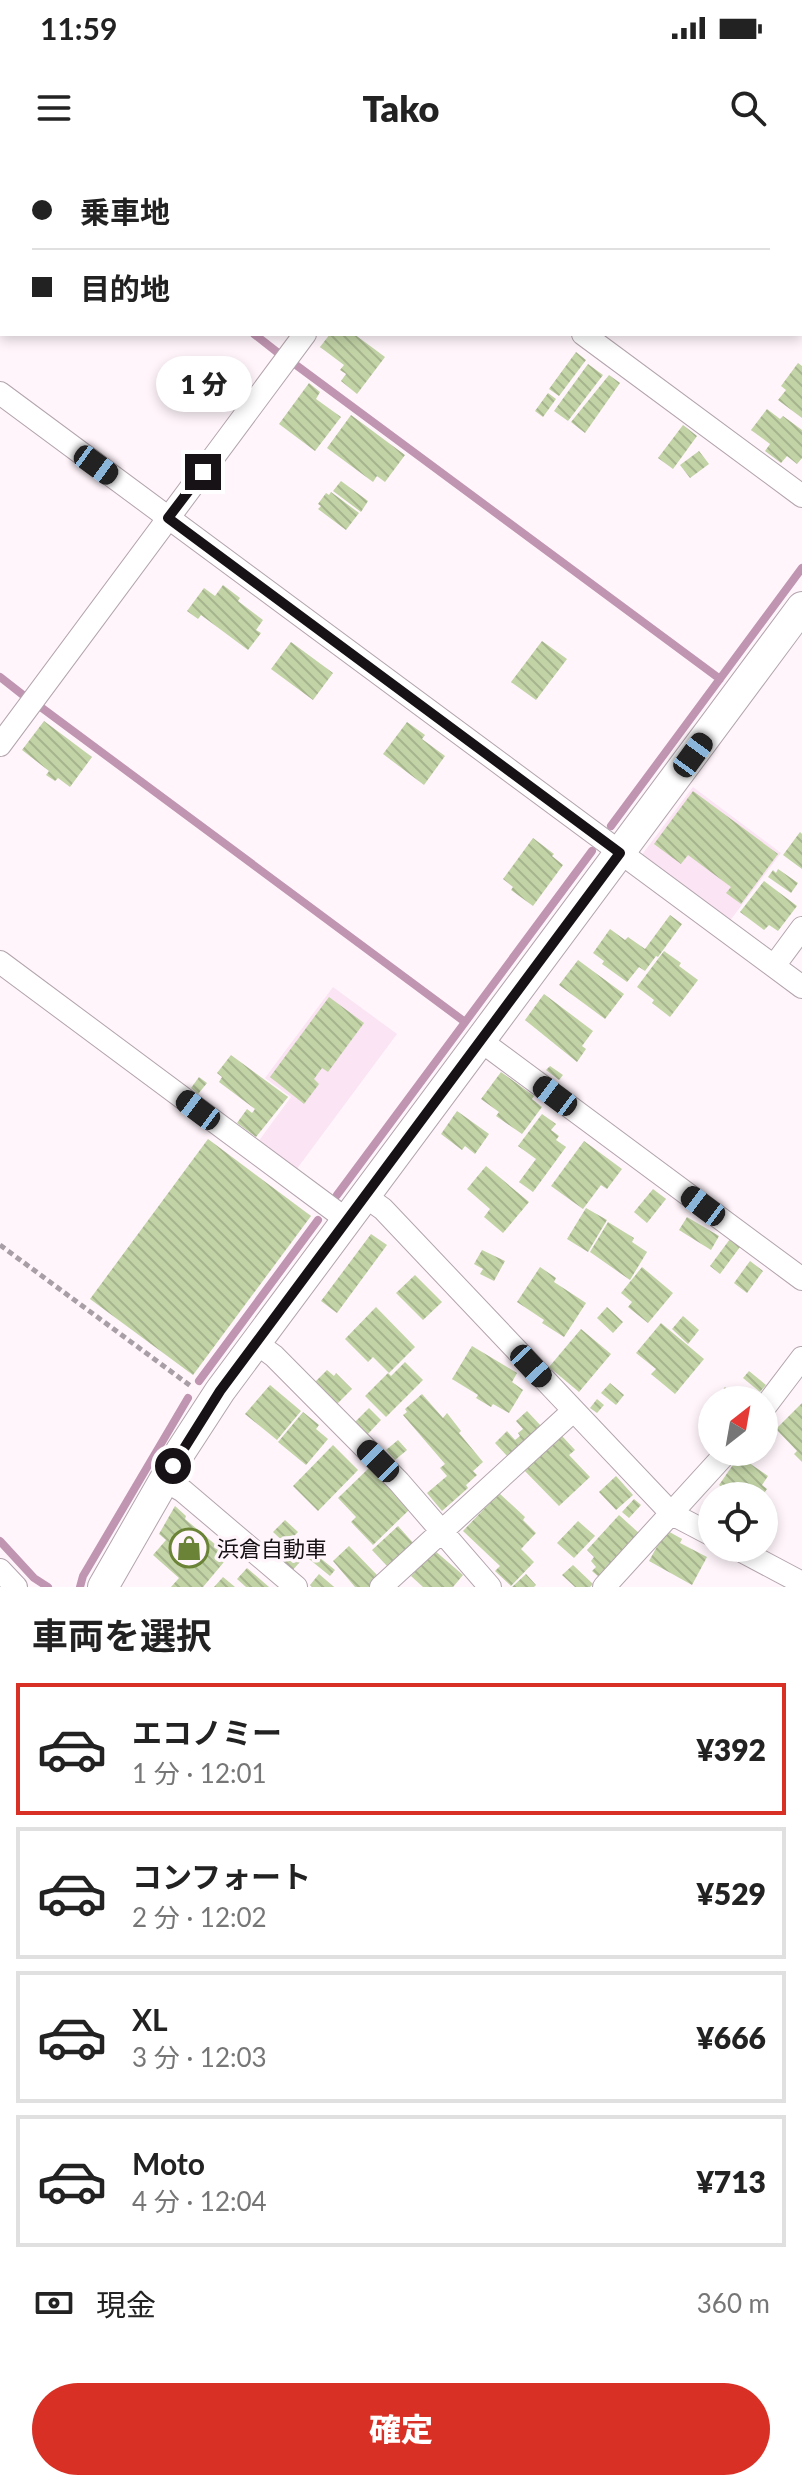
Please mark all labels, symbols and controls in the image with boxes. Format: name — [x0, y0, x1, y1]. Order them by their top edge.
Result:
text: 11:59 — [40, 10, 117, 46]
icon: menu — [32, 86, 76, 130]
text: Tako — [363, 86, 439, 130]
icon: search — [726, 86, 770, 130]
text: 乗車地 — [80, 193, 170, 229]
text: 目的地 — [80, 270, 170, 306]
callout: 1 分 — [155, 356, 251, 412]
text: 1 分 — [180, 368, 228, 400]
car — [70, 441, 122, 489]
route end — [185, 454, 221, 490]
car — [669, 729, 717, 781]
car — [529, 1072, 581, 1120]
car — [172, 1086, 224, 1134]
car — [677, 1182, 729, 1230]
car — [506, 1340, 556, 1392]
north arrow — [698, 1386, 778, 1466]
map controls — [698, 1386, 778, 1562]
car — [353, 1436, 403, 1486]
route start — [155, 1448, 191, 1484]
button: locate — [698, 1482, 778, 1562]
shop icon: 浜倉自動車 — [168, 1527, 210, 1569]
place label: 浜倉自動車 — [217, 1535, 327, 1562]
text: 車両を選択 — [32, 1613, 212, 1657]
icon: car — [36, 1713, 108, 1785]
text: エコノミー — [132, 1714, 282, 1750]
text: ¥392 — [696, 1731, 766, 1767]
text: 1 分 · 12:01 — [132, 1757, 267, 1789]
icon: car — [36, 1857, 108, 1929]
text: コンフォート — [132, 1858, 311, 1894]
text: ¥529 — [696, 1875, 766, 1911]
text: 2 分 · 12:02 — [132, 1901, 267, 1933]
icon: car — [36, 2001, 108, 2073]
text: XL — [132, 2001, 168, 2037]
text: ¥666 — [696, 2019, 766, 2055]
text: 3 分 · 12:03 — [132, 2041, 267, 2073]
icon: car — [36, 2145, 108, 2217]
text: Moto — [132, 2145, 205, 2181]
text: ¥713 — [696, 2163, 766, 2199]
text: 4 分 · 12:04 — [132, 2185, 267, 2217]
icon: cash — [32, 2281, 76, 2325]
text: 現金 — [96, 2286, 156, 2322]
text: 360 m — [697, 2287, 770, 2319]
button: 確定 — [32, 2383, 770, 2475]

